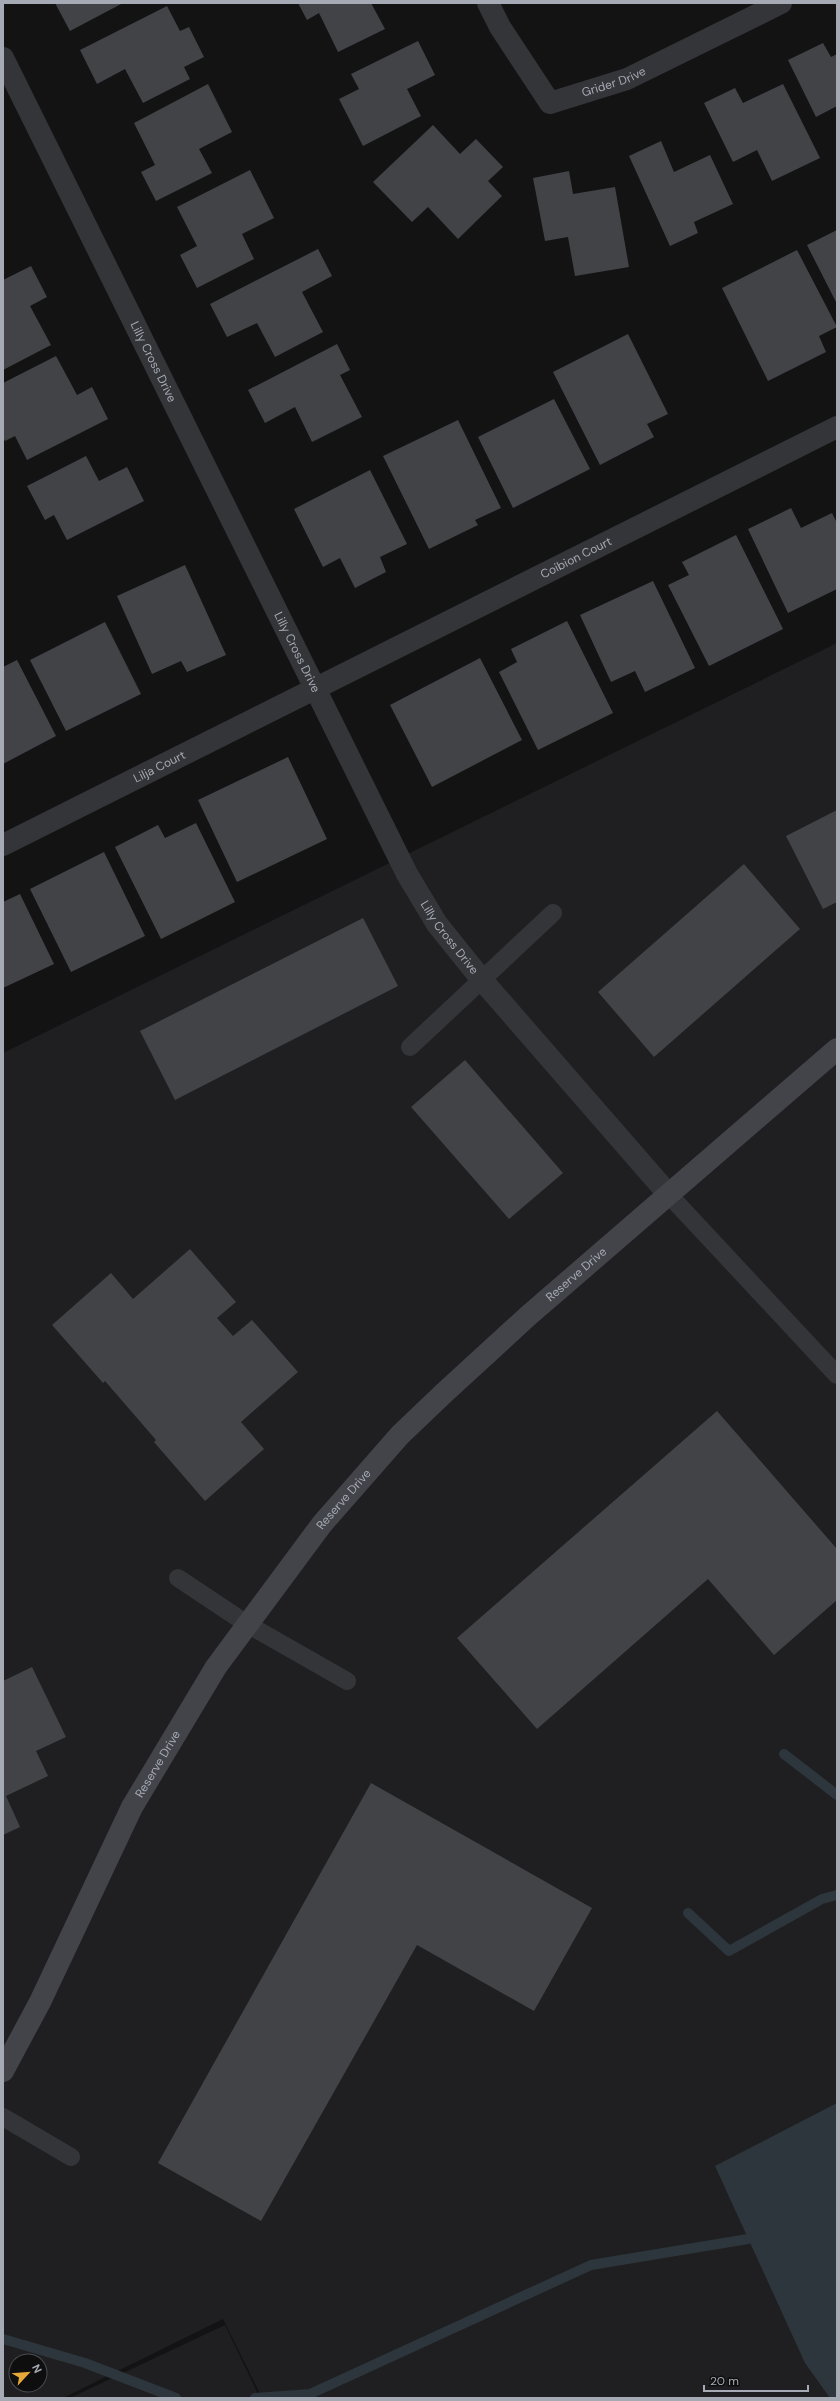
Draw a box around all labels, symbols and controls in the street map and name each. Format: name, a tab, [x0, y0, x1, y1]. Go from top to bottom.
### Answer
street label: Grider Drive	[580, 63, 649, 101]
street label: Lilly Cross Drive	[127, 319, 180, 405]
street label: Coibion Court	[538, 533, 615, 582]
street label: Lilly Cross Drive	[270, 609, 324, 695]
street label: Lilja Court	[131, 747, 188, 786]
street label: Lilly Cross Drive	[417, 898, 482, 978]
street label: Reserve Drive	[542, 1244, 610, 1305]
street label: Reserve Drive	[313, 1466, 375, 1533]
street label: Reserve Drive	[132, 1727, 184, 1801]
north arrow	[8, 2353, 48, 2393]
text: N	[29, 2362, 45, 2375]
scale bar	[704, 2367, 808, 2393]
text: 20 m	[710, 2373, 739, 2389]

